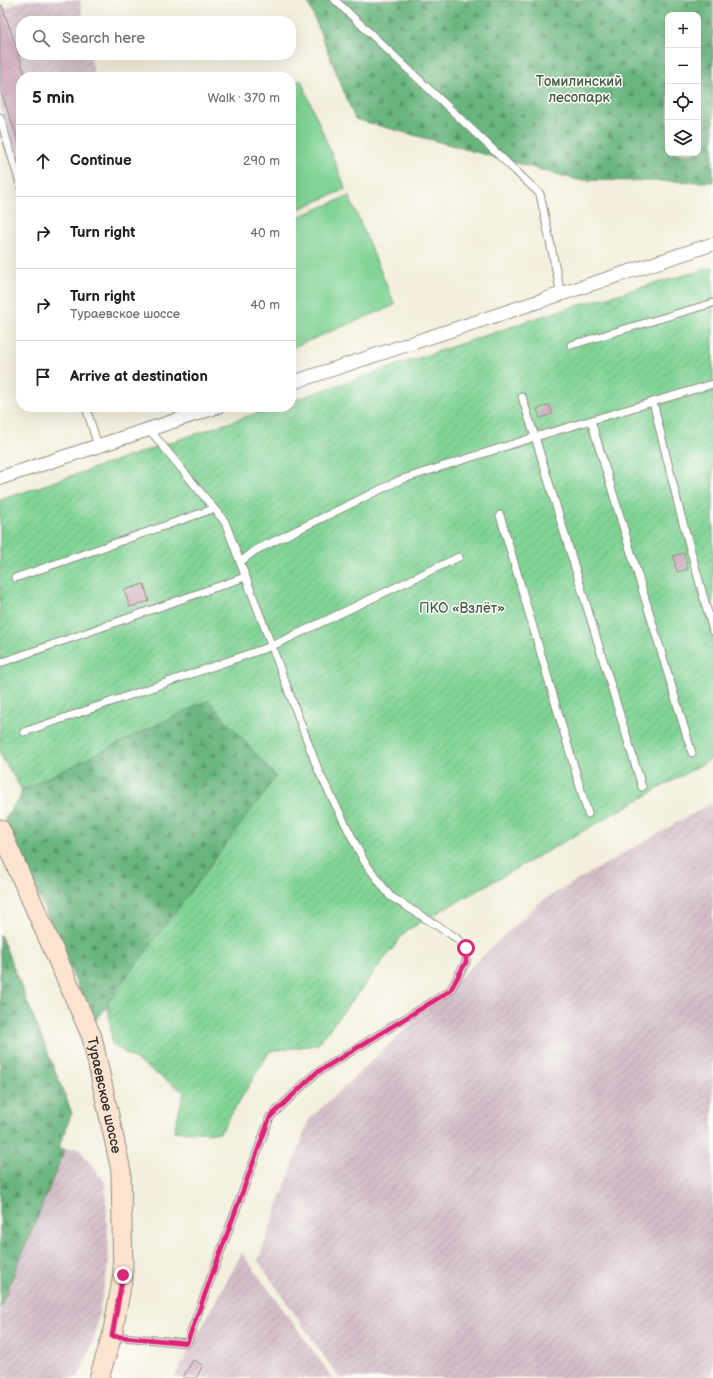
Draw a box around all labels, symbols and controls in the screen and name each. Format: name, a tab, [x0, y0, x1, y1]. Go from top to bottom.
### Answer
map controls	[665, 12, 701, 156]
button: +	[665, 12, 701, 48]
search box	[16, 16, 296, 60]
icon: search	[30, 27, 52, 49]
text: Search here	[62, 29, 145, 48]
button: −	[665, 48, 701, 84]
park label: Томилинский лесопарк	[536, 73, 622, 106]
button: locate	[665, 84, 701, 120]
text: 5 min	[32, 88, 75, 108]
text: Walk · 370 m	[207, 90, 280, 106]
button: layers	[665, 120, 701, 156]
icon: ahead	[32, 150, 54, 172]
text: Continue	[70, 151, 132, 170]
text: 290 m	[243, 153, 280, 169]
icon: right	[32, 222, 54, 244]
text: Turn right	[70, 223, 135, 242]
text: 40 m	[250, 225, 280, 241]
text: Turn right	[70, 287, 135, 306]
icon: right	[32, 294, 54, 316]
text: 40 m	[250, 297, 280, 313]
text: Тураевское шоссе	[70, 306, 180, 322]
icon: arrive	[32, 366, 54, 388]
text: Arrive at destination	[70, 367, 208, 386]
park label: ПКО «Взлёт»	[419, 600, 505, 617]
route start	[457, 939, 475, 957]
street label: Тураевское шоссе	[84, 1035, 125, 1155]
route end	[114, 1266, 132, 1284]

